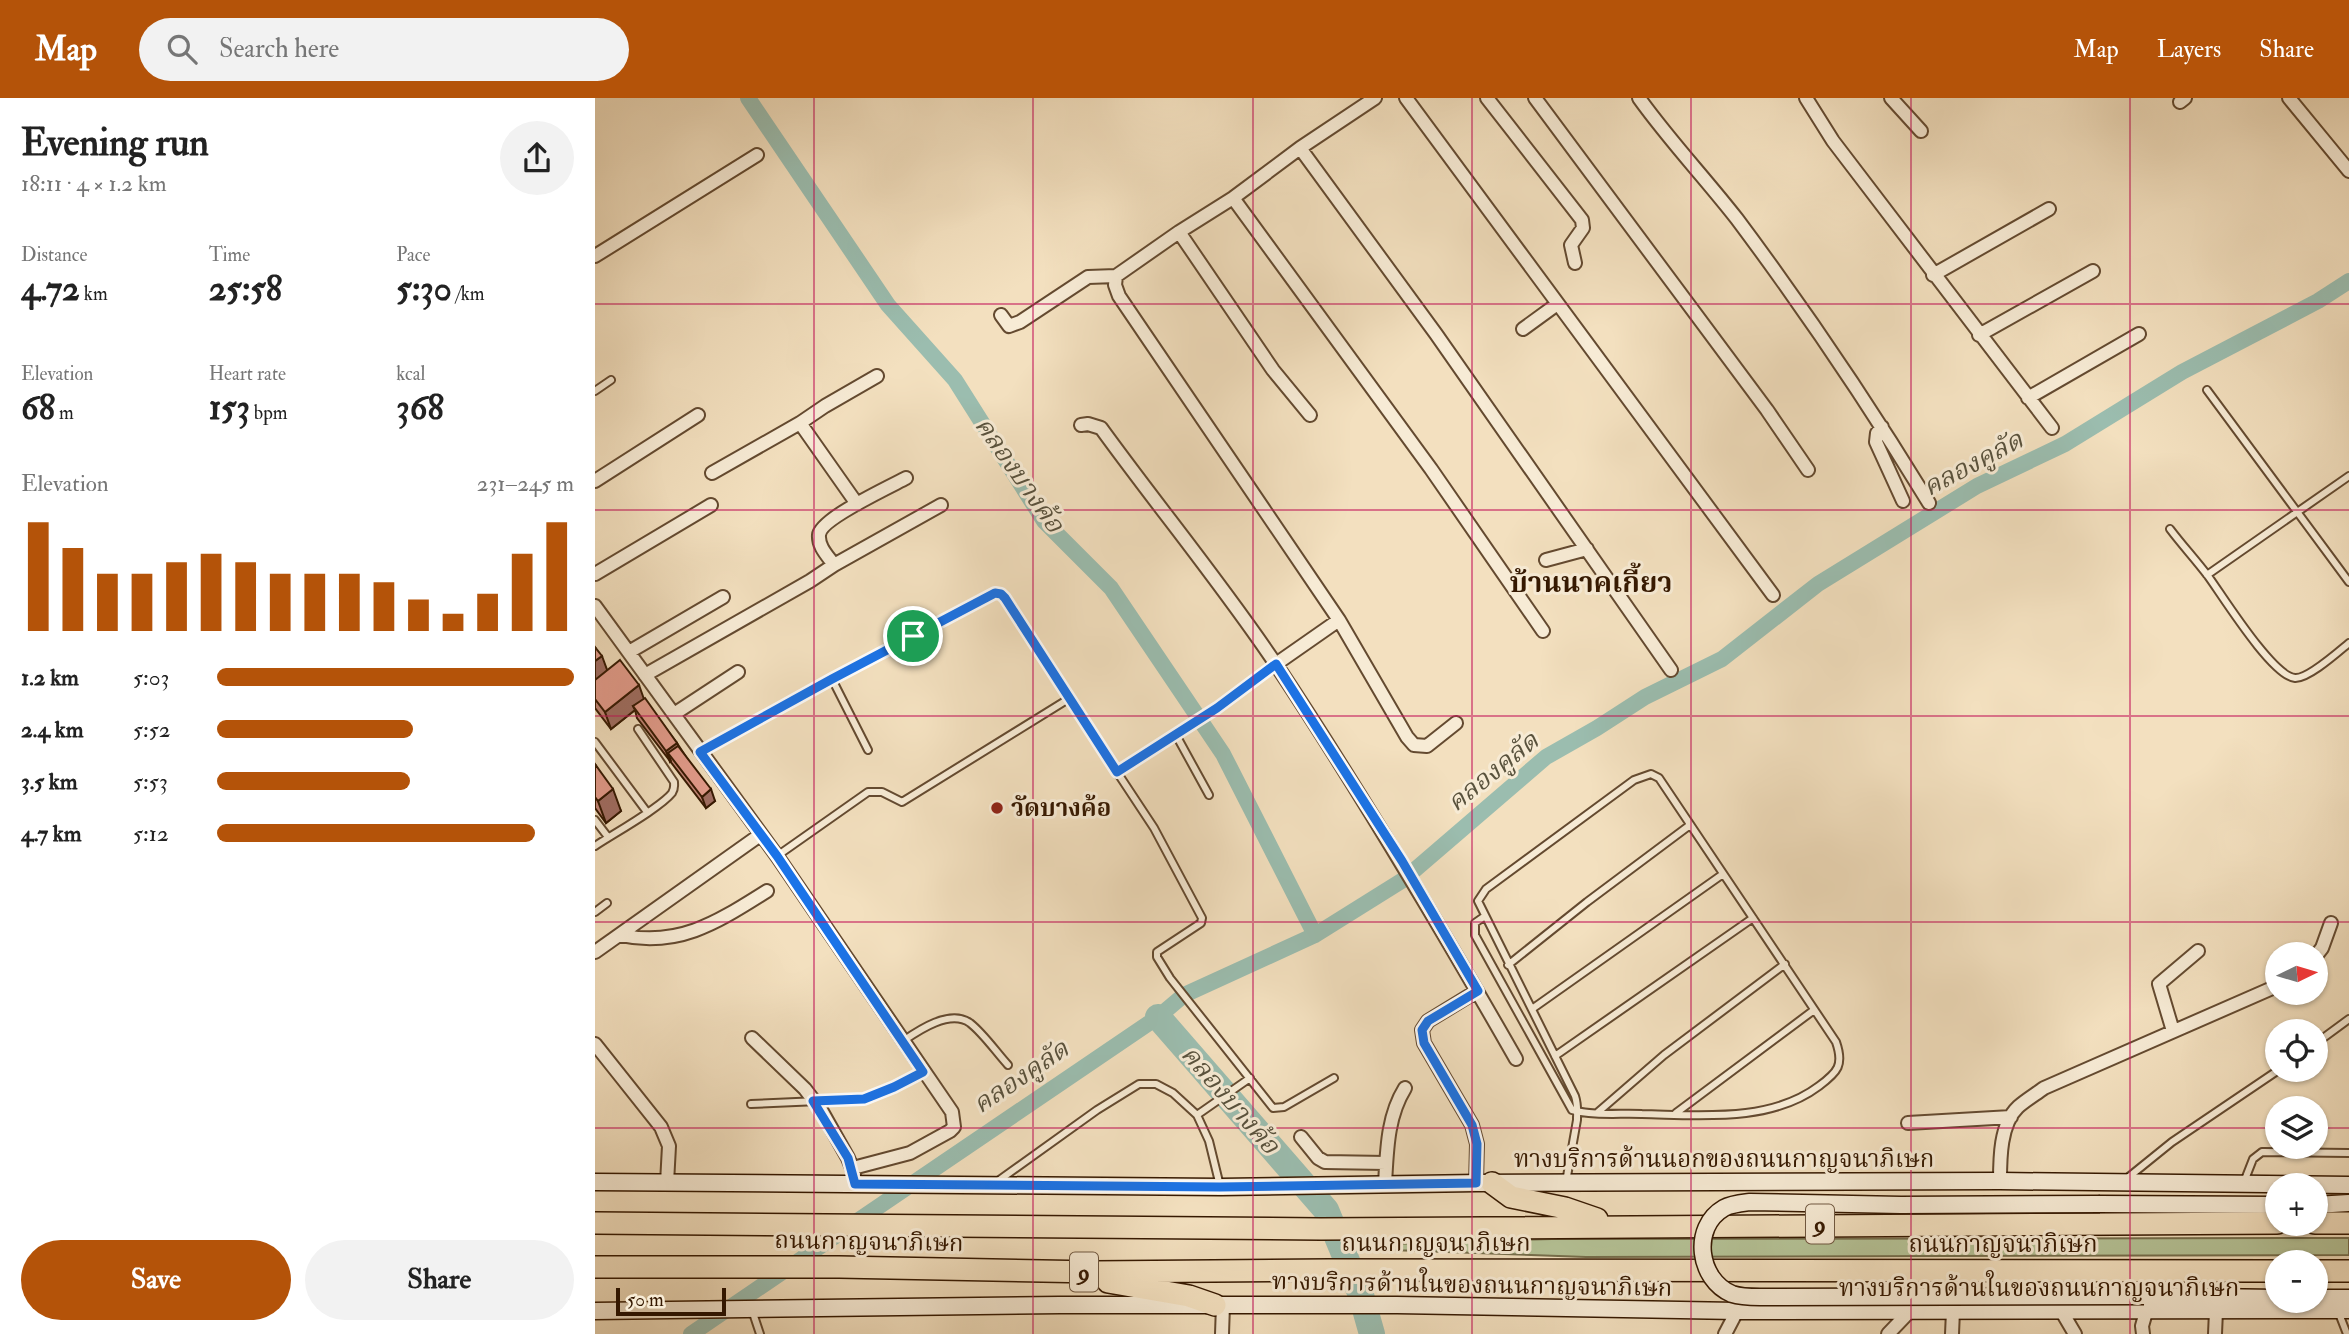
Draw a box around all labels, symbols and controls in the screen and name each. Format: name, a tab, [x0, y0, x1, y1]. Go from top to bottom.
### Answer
search box	[139, 18, 629, 81]
text: Map	[35, 29, 97, 70]
icon: search	[163, 30, 201, 68]
text: Search here	[219, 33, 339, 65]
text: Map	[2074, 34, 2119, 65]
text: Layers	[2157, 34, 2221, 65]
text: Share	[2259, 34, 2314, 65]
text: Evening run	[21, 119, 209, 167]
button: share	[500, 121, 574, 195]
text: 18:11 · 4 × 1.2 km	[21, 169, 166, 198]
text: Distance	[21, 243, 87, 267]
text: Time	[209, 243, 250, 267]
text: Pace	[396, 243, 430, 267]
text: 4.72	[21, 267, 80, 311]
text: 25:58	[209, 267, 282, 311]
text: 5:30	[396, 267, 452, 311]
text: km	[80, 282, 108, 306]
text: /km	[452, 282, 484, 306]
text: Elevation	[21, 362, 93, 386]
text: Heart rate	[209, 362, 286, 386]
text: kcal	[396, 362, 425, 386]
text: 68	[21, 386, 55, 430]
text: 153	[209, 386, 250, 430]
text: 368	[396, 386, 444, 430]
text: m	[55, 401, 74, 425]
text: bpm	[250, 401, 288, 425]
water label: คลองบางค้อ	[968, 411, 1071, 540]
water label: คลองคูลัด	[1917, 424, 2030, 504]
text: Elevation	[21, 469, 109, 498]
text: 231–245 m	[477, 469, 574, 498]
district label: บ้านนาคเกี้ยว	[1510, 562, 1672, 601]
pin	[883, 606, 943, 666]
icon: arrive	[894, 617, 932, 655]
text: 1.2 km	[21, 663, 79, 692]
text: 5:03	[133, 663, 169, 692]
text: 2.4 km	[21, 715, 84, 744]
text: 5:52	[133, 715, 170, 744]
water label: คลองคูลัด	[1441, 724, 1546, 819]
text: 3.5 km	[21, 767, 78, 796]
text: 5:53	[133, 767, 168, 796]
place label: วัดบางค้อ	[1011, 793, 1111, 824]
marker: วัดบางค้อ	[989, 800, 1005, 816]
text: 4.7 km	[21, 819, 82, 848]
text: 5:12	[133, 819, 169, 848]
north arrow	[2265, 942, 2327, 1004]
map controls	[2265, 942, 2328, 1313]
button: locate	[2265, 1019, 2328, 1082]
water label: คลองคูลัด	[967, 1033, 1076, 1121]
water label: คลองบางค้อ	[1174, 1039, 1287, 1162]
button: layers	[2265, 1096, 2328, 1159]
street label: ทางบริการด้านนอกของถนนกาญจนาภิเษก	[1514, 1144, 1934, 1175]
button: +	[2265, 1173, 2328, 1236]
road number: 9	[1806, 1204, 1834, 1244]
street label: ถนนกาญจนาภิเษก	[774, 1225, 964, 1259]
street label: ถนนกาญจนาภิเษก	[1341, 1228, 1531, 1259]
street label: ถนนกาญจนาภิเษก	[1908, 1229, 2098, 1260]
button: Save	[21, 1240, 291, 1320]
button: Share	[305, 1240, 574, 1320]
button: −	[2265, 1250, 2328, 1313]
road number: 9	[1070, 1252, 1098, 1292]
street label: ทางบริการด้านในของถนนกาญจนาภิเษก	[1271, 1263, 1673, 1304]
street label: ทางบริการด้านในของถนนกาญจนาภิเษก	[1839, 1270, 2239, 1304]
scale bar	[616, 1285, 726, 1317]
text: 50 m	[627, 1288, 664, 1312]

